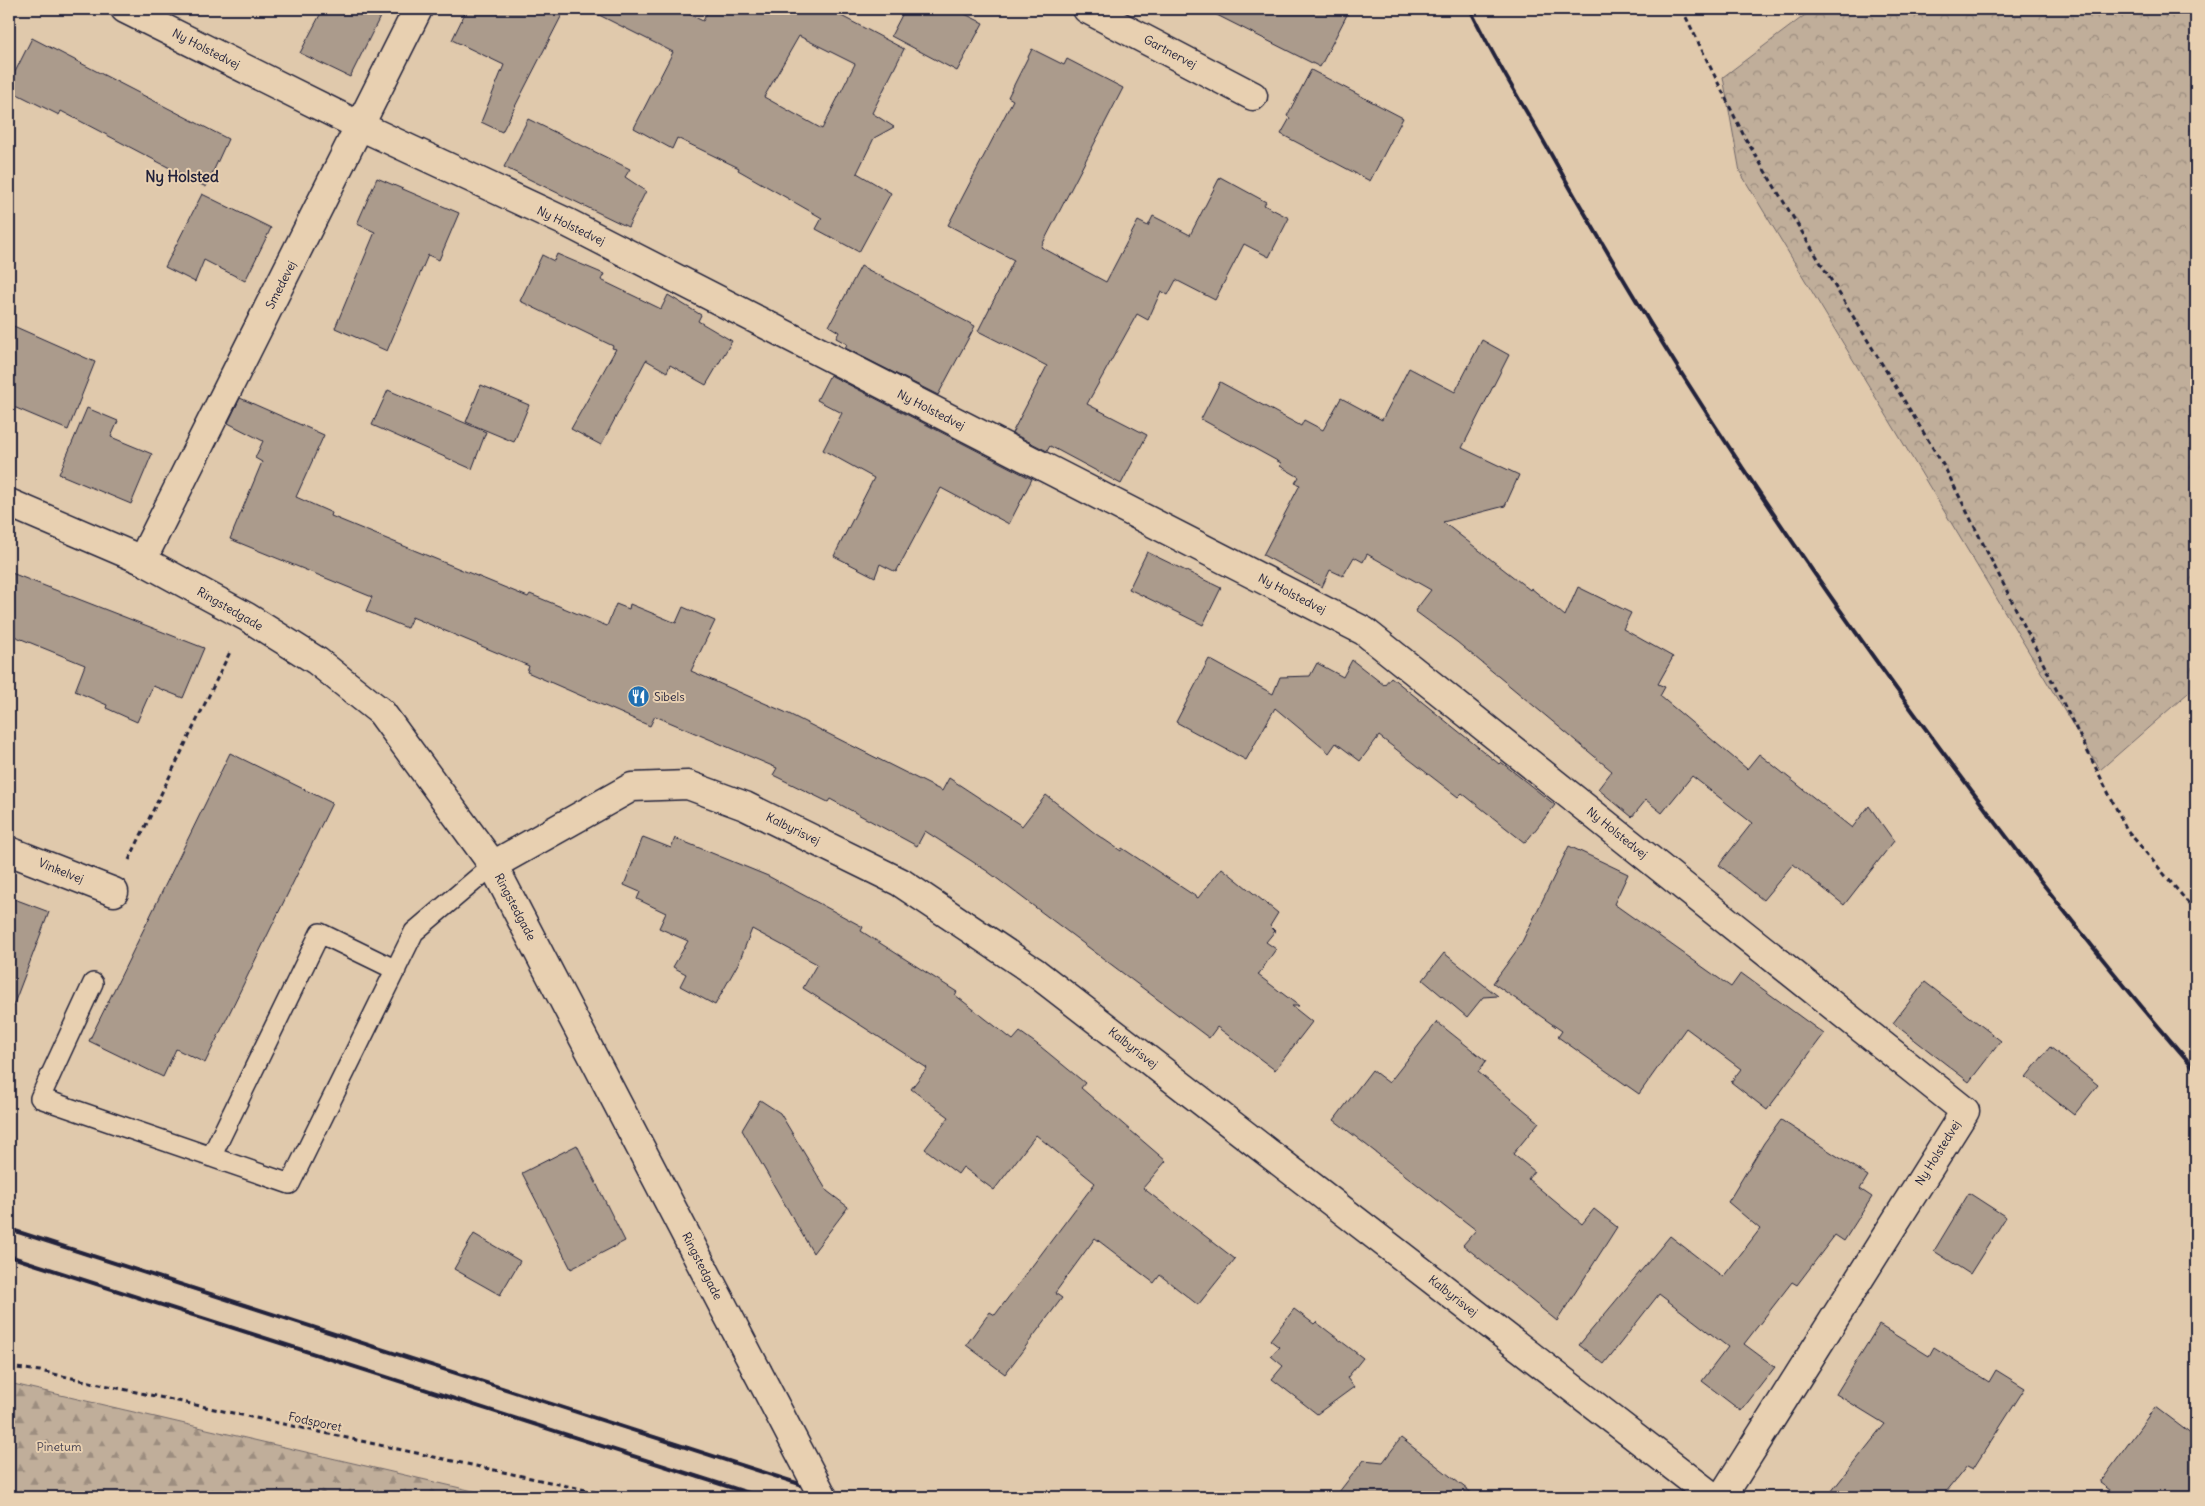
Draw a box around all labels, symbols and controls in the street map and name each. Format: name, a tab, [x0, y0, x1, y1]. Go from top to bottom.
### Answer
street label: Ny Holstedvej	[170, 25, 243, 72]
street label: Gartnervej	[1141, 31, 1199, 72]
district label: Ny Holsted	[145, 167, 219, 187]
street label: Ny Holstedvej	[535, 203, 608, 248]
street label: Smedevej	[262, 258, 299, 311]
street label: Ny Holstedvej	[895, 386, 968, 433]
street label: Ny Holstedvej	[1256, 570, 1329, 617]
street label: Ringstedgade	[195, 584, 266, 634]
restaurant icon: Sibels	[626, 685, 650, 709]
place label: Sibels	[654, 689, 685, 704]
street label: Ny Holstedvej	[1584, 804, 1651, 862]
street label: Kalbyrisvej	[764, 809, 823, 848]
street label: Vinkelvej	[36, 855, 86, 886]
street label: Ringstedgade	[491, 871, 539, 943]
street label: Kalbyrisvej	[1106, 1024, 1161, 1071]
street label: Ny Holstedvej	[1912, 1117, 1963, 1188]
street label: Ringstedgade	[679, 1229, 726, 1302]
street label: Kalbyrisvej	[1426, 1272, 1481, 1319]
street label: Fodsporet	[287, 1409, 343, 1434]
park label: Pinetum	[37, 1439, 82, 1454]

